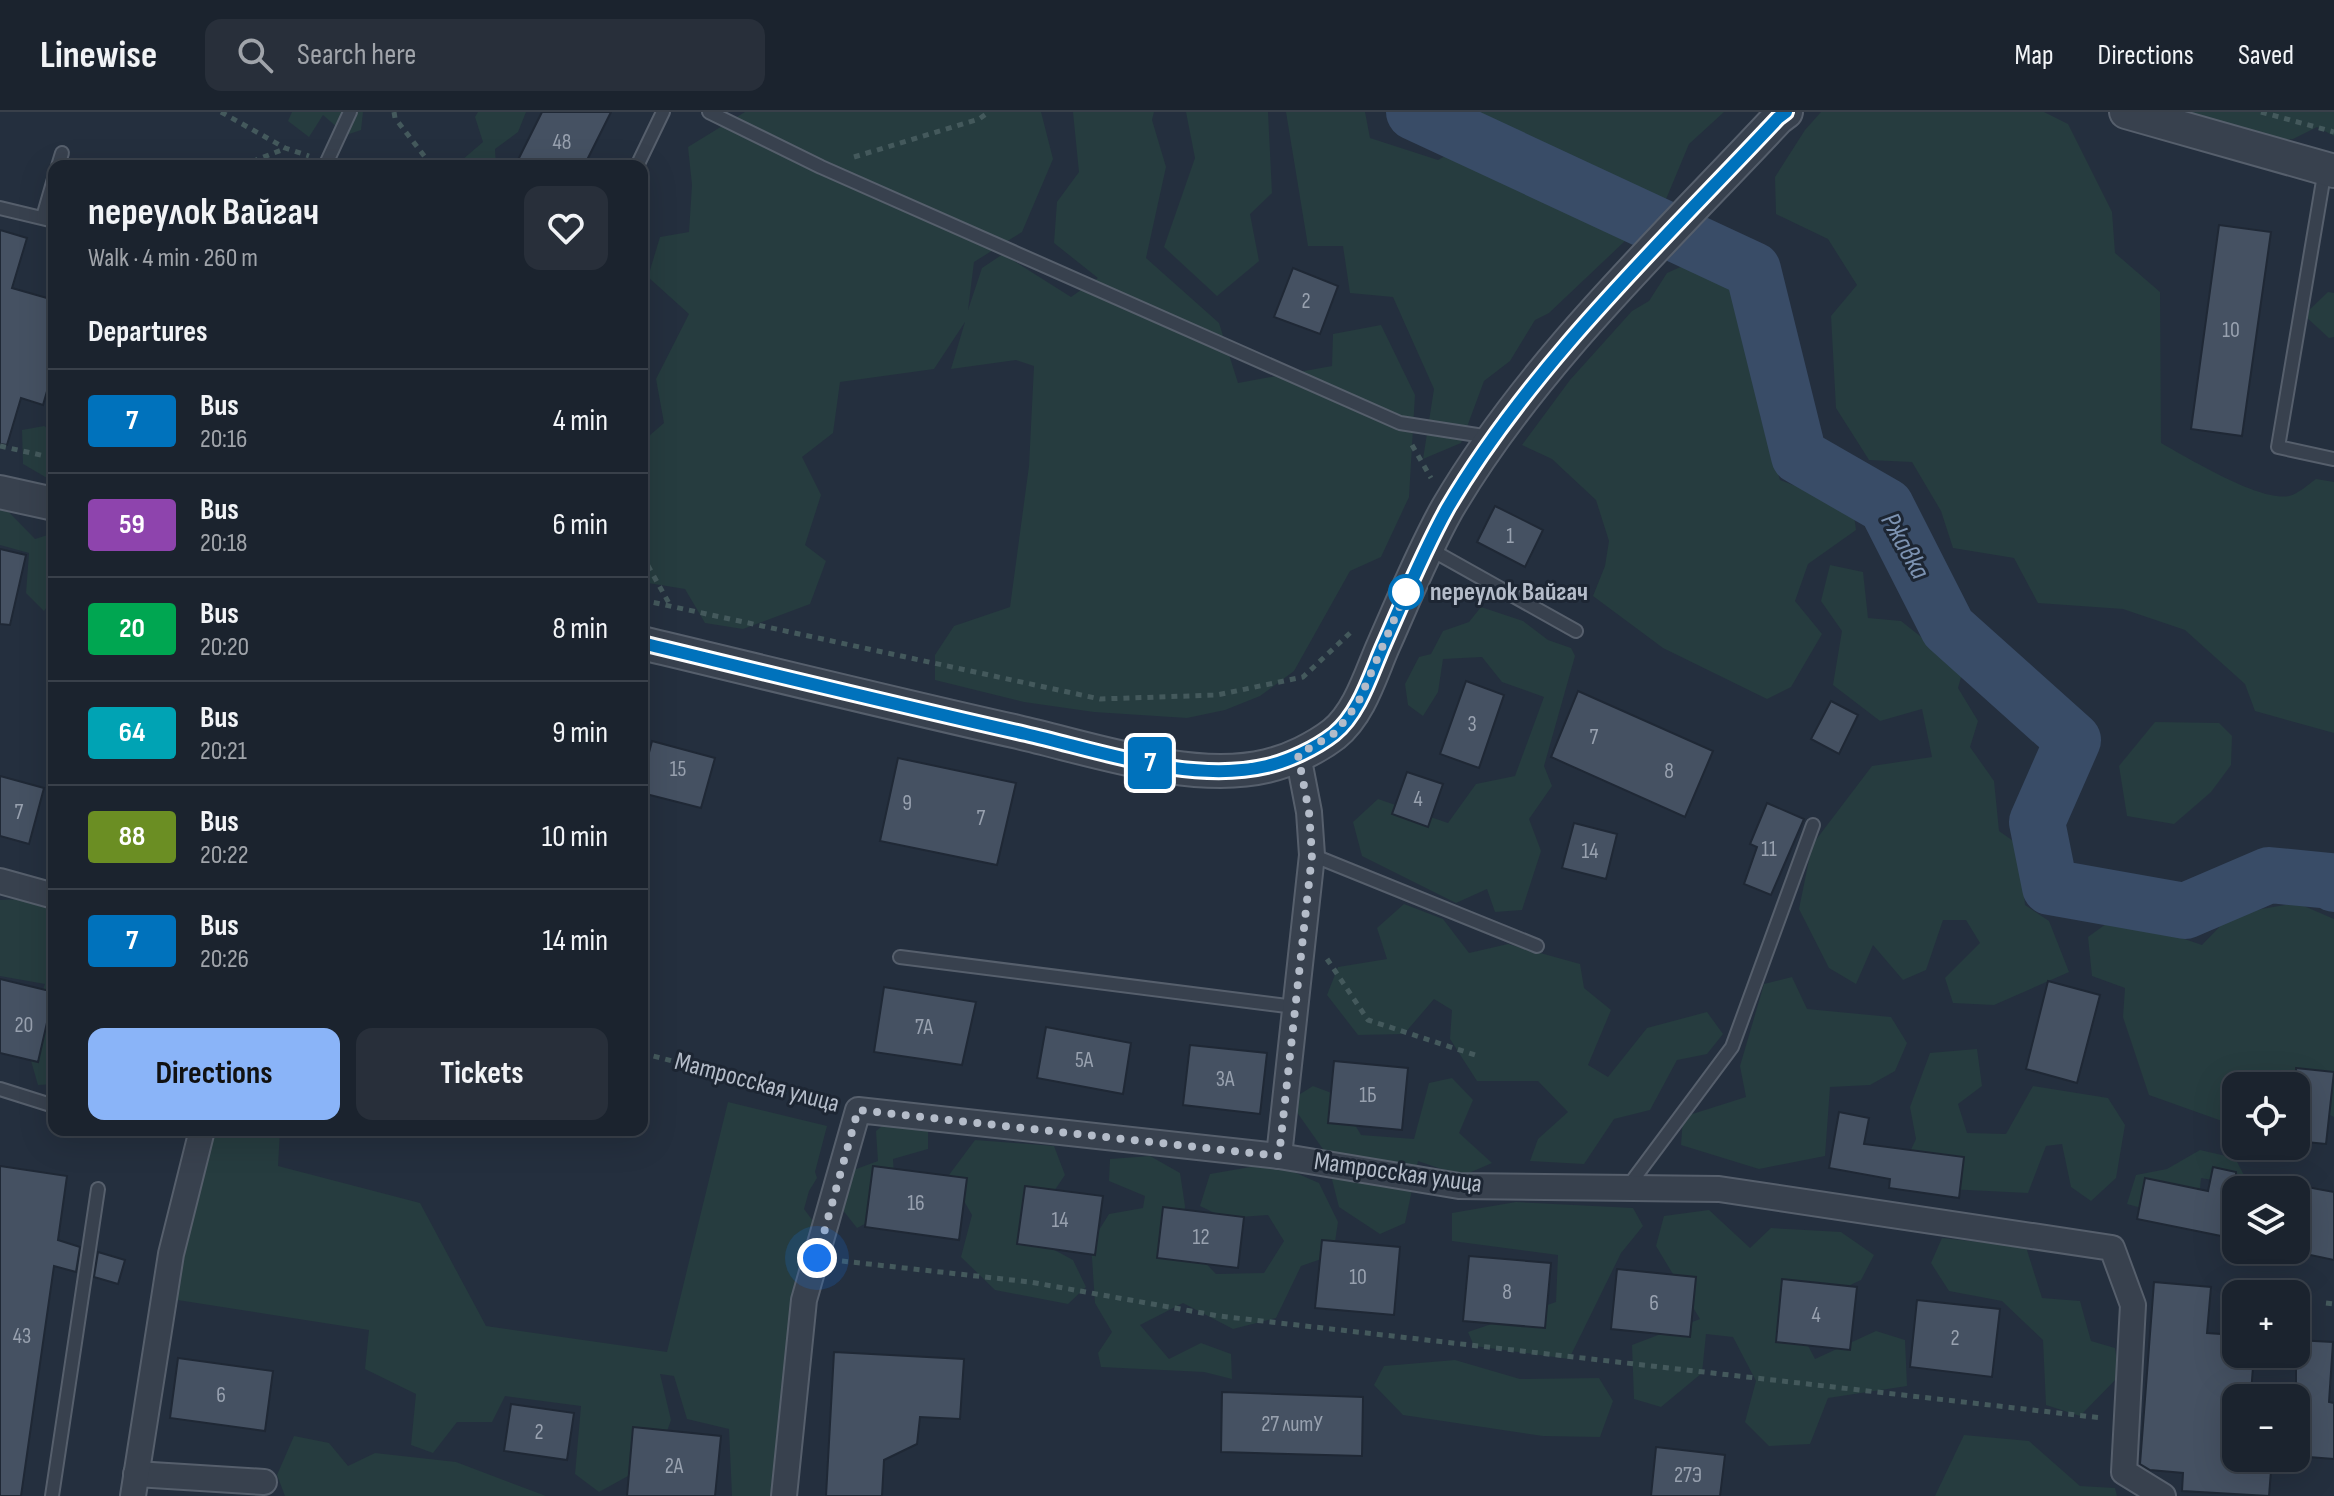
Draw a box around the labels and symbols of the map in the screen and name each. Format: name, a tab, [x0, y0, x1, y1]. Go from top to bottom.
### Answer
house number: 48	[553, 129, 571, 156]
house number: 2	[1301, 288, 1311, 315]
house number: 10	[2222, 317, 2240, 344]
water label: Ржавка	[1873, 507, 1937, 585]
house number: 1	[1506, 523, 1514, 550]
marker: переулок Вайгач	[1389, 575, 1423, 609]
place label: переулок Вайгач	[1430, 577, 1588, 608]
house number: 3	[1467, 711, 1477, 738]
house number: 7	[1590, 724, 1599, 751]
line badge: 7	[1124, 737, 1176, 789]
house number: 15	[670, 756, 686, 783]
house number: 8	[1664, 758, 1674, 785]
house number: 4	[1413, 786, 1423, 813]
house number: 9	[902, 790, 912, 817]
house number: 7	[15, 799, 24, 826]
house number: 7	[977, 805, 986, 832]
house number: 11	[1761, 836, 1777, 863]
house number: 14	[1582, 838, 1598, 865]
house number: 20	[15, 1012, 33, 1039]
house number: 7А	[915, 1014, 934, 1041]
street label: Матросская улица	[671, 1046, 843, 1120]
house number: 5А	[1075, 1047, 1094, 1074]
house number: 3А	[1216, 1066, 1235, 1093]
house number: 1Б	[1359, 1082, 1377, 1109]
street label: Матросская улица	[1312, 1146, 1484, 1200]
house number: 16	[907, 1190, 925, 1217]
house number: 14	[1052, 1207, 1068, 1234]
house number: 12	[1192, 1224, 1210, 1251]
your location	[797, 1238, 837, 1278]
house number: 10	[1349, 1264, 1367, 1291]
house number: 8	[1502, 1279, 1512, 1306]
house number: 6	[1649, 1290, 1659, 1317]
house number: 4	[1811, 1302, 1821, 1329]
house number: 43	[13, 1323, 31, 1350]
house number: 2	[1950, 1325, 1960, 1352]
house number: 6	[216, 1382, 226, 1409]
house number: 27 литУ	[1261, 1411, 1323, 1438]
house number: 2	[534, 1419, 544, 1446]
house number: 2А	[665, 1453, 684, 1480]
house number: 27Э	[1674, 1462, 1702, 1489]

